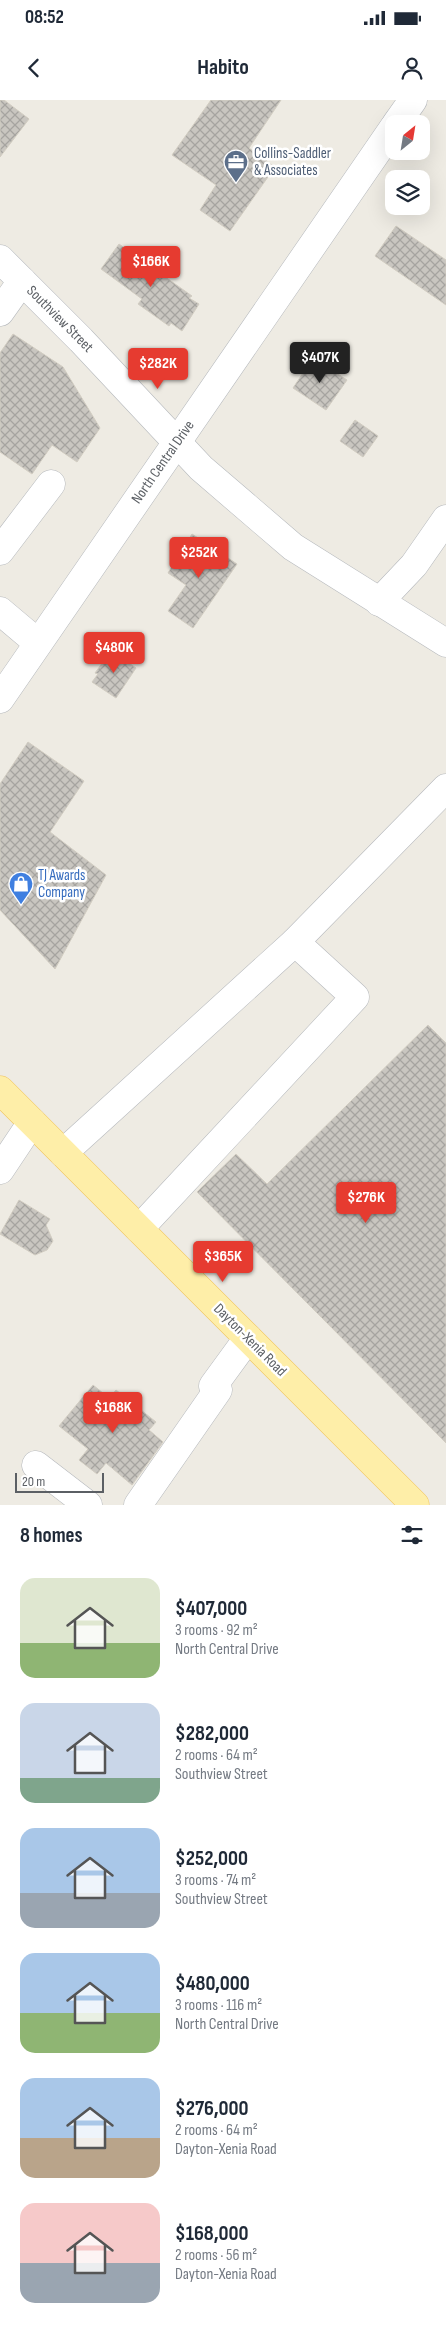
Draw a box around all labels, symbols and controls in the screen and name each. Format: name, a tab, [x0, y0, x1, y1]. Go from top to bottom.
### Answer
text: 08:52	[25, 6, 64, 29]
icon: back	[20, 54, 48, 82]
text: Habito	[197, 54, 249, 81]
icon: person	[398, 54, 426, 82]
north arrow	[385, 115, 430, 160]
map controls	[385, 115, 430, 215]
place label: Collins-Saddler & Associates	[254, 144, 332, 180]
office icon: Collins-Saddler & Associates	[223, 149, 249, 183]
button: layers	[385, 170, 430, 215]
pin: $166K	[116, 246, 186, 288]
text: $166K	[132, 252, 170, 271]
street label: Southview Street	[23, 282, 98, 357]
pin: $407K	[285, 342, 355, 384]
pin: $282K	[123, 348, 193, 390]
text: $407K	[301, 348, 339, 367]
text: $282K	[139, 354, 177, 373]
street label: North Central Drive	[127, 417, 199, 507]
pin: $252K	[164, 536, 234, 579]
text: $252K	[180, 543, 218, 562]
pin: $480K	[79, 632, 149, 674]
text: $480K	[95, 638, 133, 657]
place label: TJ Awards Company	[38, 866, 85, 902]
shop icon: TJ Awards Company	[8, 871, 34, 905]
pin: $276K	[331, 1182, 401, 1224]
text: $276K	[347, 1188, 385, 1207]
pin: $365K	[188, 1240, 258, 1283]
text: $365K	[204, 1247, 242, 1266]
street label: Dayton-Xenia Road	[210, 1300, 290, 1380]
pin: $168K	[78, 1392, 148, 1434]
text: $168K	[94, 1398, 132, 1417]
scale bar	[15, 1470, 104, 1493]
text: 20 m	[22, 1473, 45, 1490]
icon: filters	[398, 1521, 426, 1549]
text: 8 homes	[20, 1523, 83, 1548]
text: $407,000	[175, 1596, 247, 1621]
icon: home	[60, 1598, 120, 1658]
text: 3 rooms · 92 m²	[175, 1621, 258, 1640]
text: North Central Drive	[175, 1640, 279, 1659]
text: $282,000	[175, 1721, 249, 1746]
icon: home	[60, 1723, 120, 1783]
text: 2 rooms · 64 m²	[175, 1746, 258, 1765]
text: Southview Street	[175, 1765, 268, 1784]
text: $252,000	[175, 1846, 248, 1871]
icon: home	[60, 1848, 120, 1908]
text: 3 rooms · 74 m²	[175, 1871, 256, 1890]
text: Southview Street	[175, 1890, 268, 1909]
text: $480,000	[175, 1971, 250, 1996]
icon: home	[60, 1973, 120, 2033]
text: 3 rooms · 116 m²	[175, 1996, 262, 2015]
text: North Central Drive	[175, 2015, 279, 2034]
text: $276,000	[175, 2096, 248, 2121]
icon: home	[60, 2098, 120, 2158]
text: 2 rooms · 64 m²	[175, 2121, 258, 2140]
text: Dayton-Xenia Road	[175, 2140, 277, 2159]
text: $168,000	[175, 2221, 248, 2246]
icon: home	[60, 2223, 120, 2283]
text: 2 rooms · 56 m²	[175, 2246, 257, 2265]
text: Dayton-Xenia Road	[175, 2265, 277, 2284]

